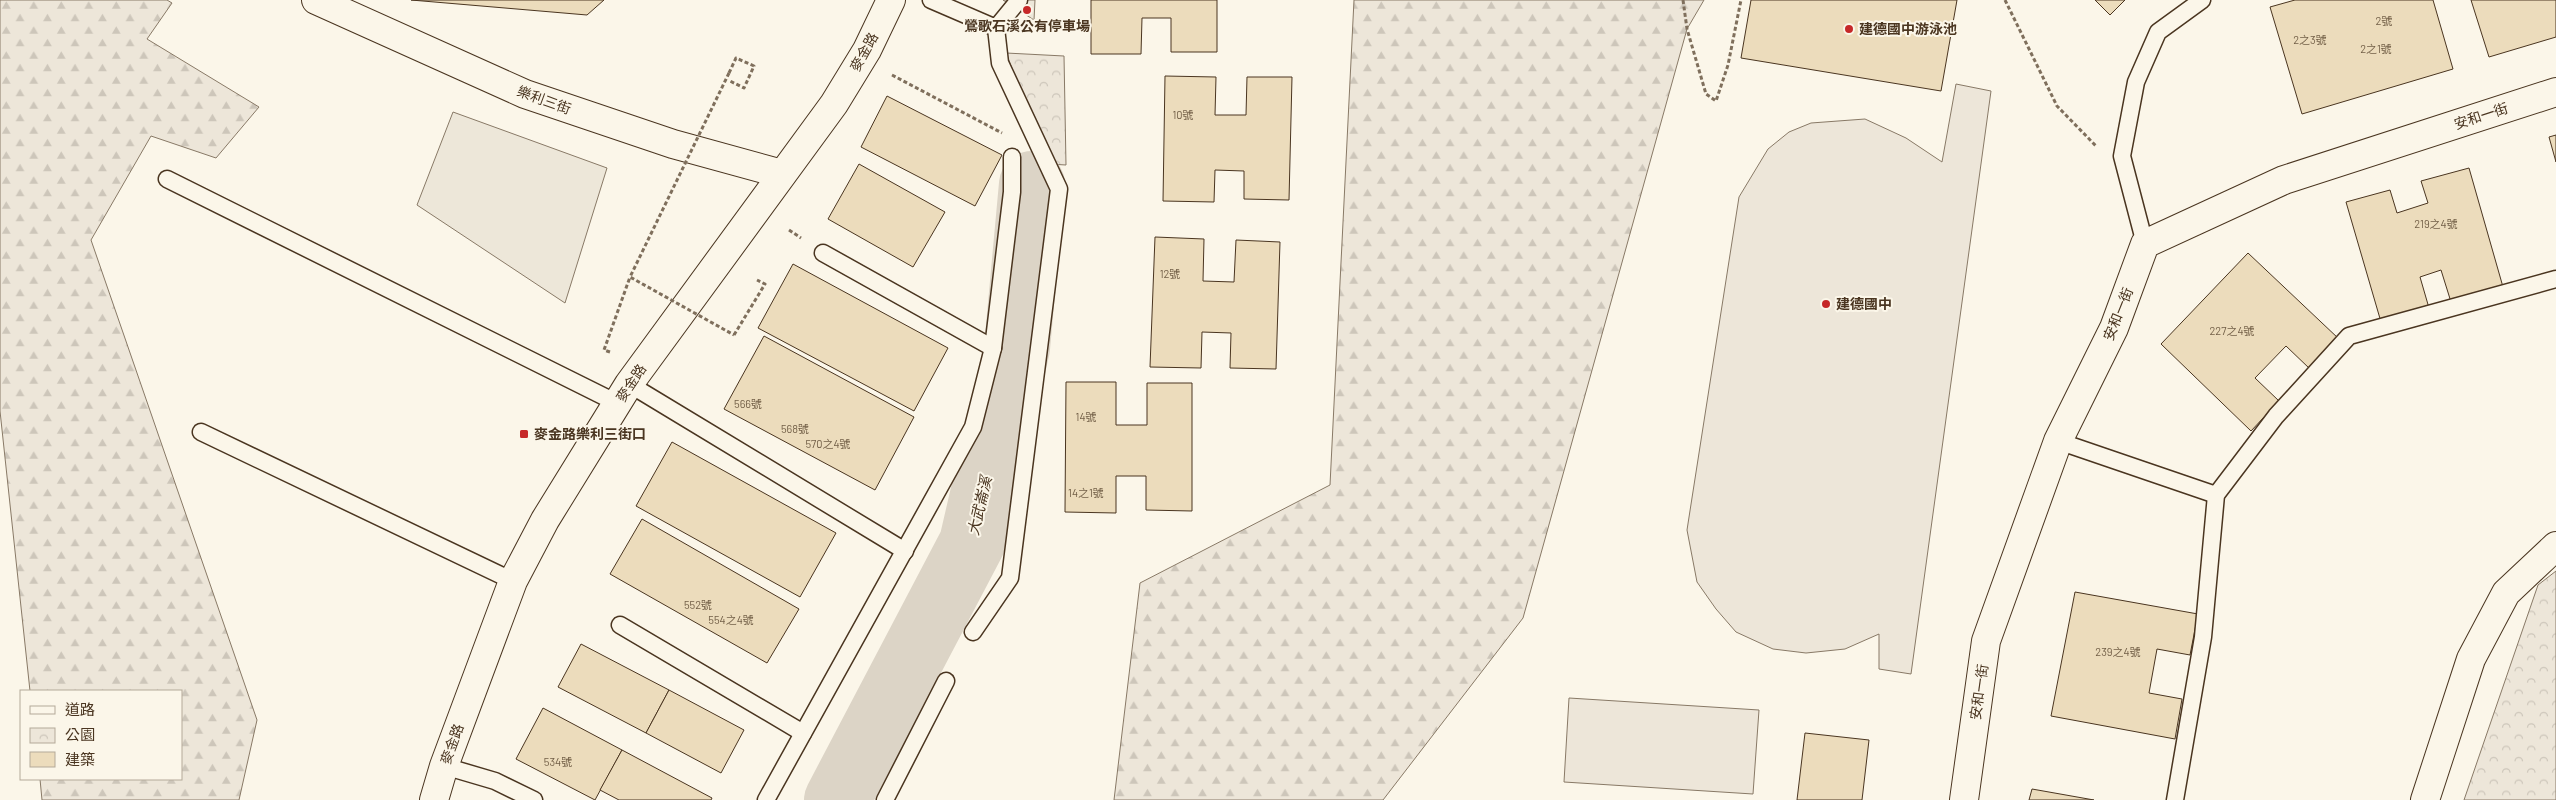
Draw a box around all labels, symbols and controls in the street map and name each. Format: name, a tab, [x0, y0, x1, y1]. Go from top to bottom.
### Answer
marker: 鶯歌石溪公有停車場	[1021, 4, 1033, 16]
house number: 2號	[2376, 14, 2392, 27]
place label: 鶯歌石溪公有停車場	[964, 17, 1090, 34]
place label: 建德國中游泳池	[1859, 20, 1957, 37]
marker: 建德國中游泳池	[1843, 23, 1855, 35]
street label: 麥金路	[846, 29, 881, 74]
house number: 2之3號	[2293, 33, 2327, 46]
house number: 2之1號	[2360, 42, 2392, 55]
street label: 樂利三街	[515, 82, 573, 117]
street label: 安和一街	[2452, 99, 2510, 132]
house number: 10號	[1172, 108, 1194, 121]
house number: 219之4號	[2414, 217, 2458, 230]
house number: 12號	[1160, 267, 1180, 280]
street label: 安和一街	[2099, 285, 2136, 343]
place label: 建德國中	[1836, 295, 1892, 312]
marker: 建德國中	[1820, 298, 1832, 310]
house number: 227之4號	[2209, 324, 2255, 337]
street label: 麥金路	[612, 361, 649, 405]
house number: 566號	[734, 397, 762, 410]
house number: 14號	[1076, 410, 1096, 423]
house number: 568號	[781, 422, 809, 435]
place label: 麥金路樂利三街口	[534, 425, 646, 442]
marker: 麥金路樂利三街口	[518, 428, 530, 440]
house number: 570之4號	[805, 437, 851, 450]
water label: 大武崙溪	[964, 473, 995, 537]
house number: 14之1號	[1068, 486, 1104, 499]
house number: 552號	[684, 598, 712, 611]
house number: 554之4號	[708, 613, 754, 626]
house number: 239之4號	[2095, 645, 2141, 658]
street label: 安和一街	[1966, 663, 1991, 721]
legend	[20, 690, 182, 780]
text: 道路	[65, 700, 95, 718]
street label: 麥金路	[436, 721, 467, 766]
text: 公園	[65, 725, 95, 743]
text: 建築	[65, 750, 95, 768]
house number: 534號	[544, 755, 572, 768]

